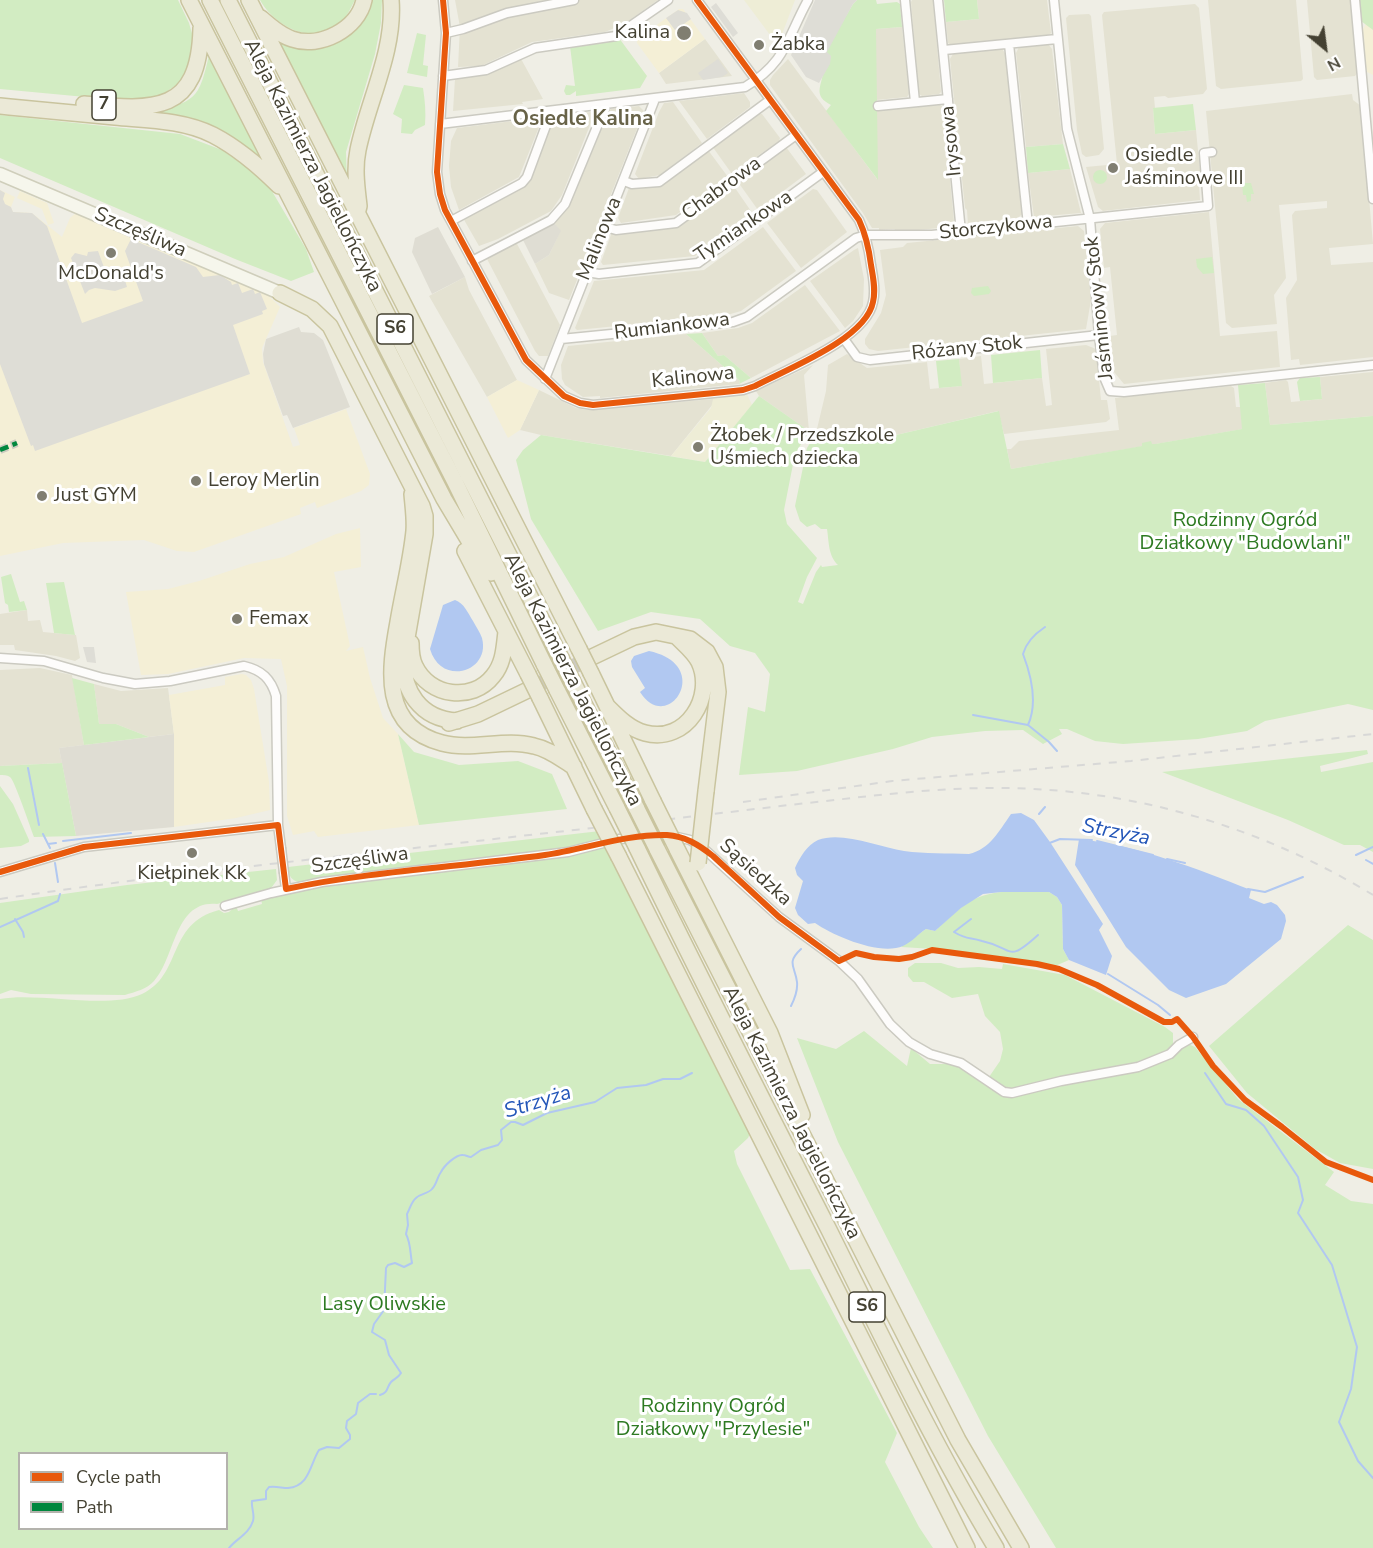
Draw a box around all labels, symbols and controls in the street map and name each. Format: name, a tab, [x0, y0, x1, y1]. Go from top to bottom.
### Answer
north arrow	[1295, 18, 1355, 78]
place label: Kalina	[614, 21, 670, 45]
marker: Kalina	[675, 24, 693, 42]
place label: Żabka	[771, 33, 825, 57]
street label: Aleja Kazimierza Jagiellończyka	[238, 36, 386, 296]
marker: Żabka	[752, 38, 766, 52]
text: N	[1323, 51, 1344, 76]
road number: 7	[92, 90, 116, 120]
street label: Irysowa	[936, 105, 968, 177]
district label: Osiedle Kalina	[513, 107, 653, 133]
place label: Osiedle Jaśminowe III	[1125, 144, 1244, 191]
street label: Chabrowa	[678, 152, 766, 226]
marker: Osiedle Jaśminowe III	[1106, 161, 1120, 175]
street label: Tymiankowa	[691, 186, 797, 268]
street label: Malinowa	[572, 194, 628, 284]
street label: Szczęśliwa	[90, 203, 190, 263]
street label: Storczykowa	[938, 210, 1054, 246]
street label: Jaśminowy Stok	[1081, 235, 1119, 381]
marker: McDonald's	[104, 246, 118, 260]
place label: McDonald's	[58, 262, 164, 286]
street label: Rumiankowa	[613, 308, 731, 346]
road number: S6	[377, 314, 413, 344]
street label: Różany Stok	[911, 331, 1023, 367]
street label: Kalinowa	[650, 362, 736, 394]
place label: Żłobek / Przedszkole Uśmiech dziecka	[710, 424, 894, 471]
marker: Żłobek / Przedszkole Uśmiech dziecka	[691, 440, 705, 454]
place label: Leroy Merlin	[208, 469, 320, 493]
marker: Leroy Merlin	[189, 474, 203, 488]
place label: Just GYM	[54, 484, 137, 508]
marker: Just GYM	[35, 489, 49, 503]
park label: Rodzinny Ogród Działkowy "Budowlani"	[1140, 509, 1350, 556]
street label: Aleja Kazimierza Jagiellończyka	[498, 550, 646, 810]
place label: Femax	[249, 607, 308, 631]
marker: Femax	[230, 612, 244, 626]
water label: Strzyża	[1080, 814, 1152, 852]
street label: Sąsiedzka	[714, 834, 796, 912]
street label: Szczęśliwa	[310, 842, 410, 880]
marker: Kiełpinek Kk	[185, 846, 199, 860]
place label: Kiełpinek Kk	[137, 862, 247, 886]
street label: Aleja Kazimierza Jagiellończyka	[717, 983, 865, 1243]
water label: Strzyża	[501, 1081, 575, 1125]
road number: S6	[849, 1292, 885, 1322]
park label: Lasy Oliwskie	[322, 1293, 446, 1317]
park label: Rodzinny Ogród Działkowy "Przylesie"	[616, 1395, 810, 1442]
legend	[18, 1452, 228, 1530]
text: Cycle path	[76, 1465, 161, 1489]
text: Path	[76, 1495, 113, 1519]

